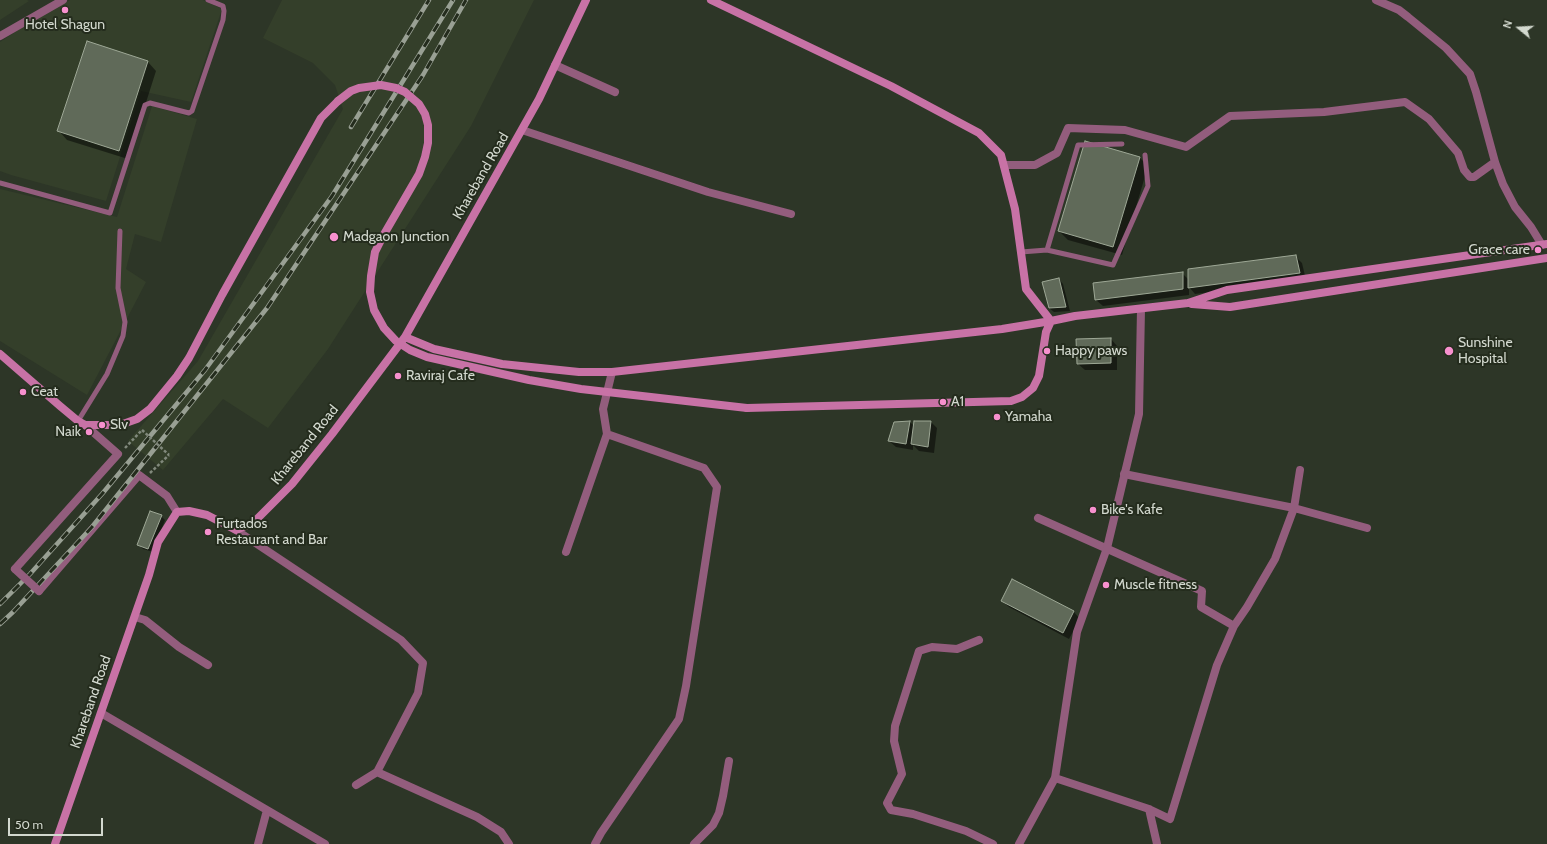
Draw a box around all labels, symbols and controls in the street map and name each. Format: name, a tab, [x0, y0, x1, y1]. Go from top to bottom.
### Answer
marker: Hotel Shagun	[60, 5, 70, 15]
north arrow	[1499, 8, 1539, 48]
place label: Hotel Shagun	[25, 17, 105, 33]
text: N	[1500, 18, 1515, 30]
street label: Khareband Road	[449, 130, 513, 222]
place label: Madgaon Junction	[343, 229, 449, 245]
marker: Madgaon Junction	[328, 231, 340, 243]
place label: Grace care	[1469, 242, 1530, 258]
marker: Grace care	[1533, 245, 1543, 255]
place label: Sunshine Hospital	[1458, 335, 1513, 368]
place label: Happy paws	[1055, 343, 1127, 359]
marker: Sunshine Hospital	[1443, 345, 1455, 357]
marker: Happy paws	[1042, 346, 1052, 356]
place label: Raviraj Cafe	[406, 368, 475, 384]
marker: Raviraj Cafe	[393, 371, 403, 381]
place label: Ceat	[31, 384, 58, 400]
marker: Ceat	[18, 387, 28, 397]
place label: A1	[951, 394, 964, 410]
marker: A1	[938, 397, 948, 407]
street label: Khareband Road	[268, 402, 342, 488]
place label: Yamaha	[1005, 409, 1052, 425]
marker: Yamaha	[992, 412, 1002, 422]
place label: Slv	[110, 417, 128, 433]
marker: Slv	[97, 420, 107, 430]
place label: Naik	[55, 424, 81, 440]
marker: Naik	[84, 427, 94, 437]
place label: Bike's Kafe	[1101, 502, 1163, 518]
marker: Bike's Kafe	[1088, 505, 1098, 515]
place label: Furtados Restaurant and Bar	[216, 516, 328, 548]
marker: Furtados Restaurant and Bar	[203, 527, 213, 537]
place label: Muscle fitness	[1114, 577, 1197, 593]
marker: Muscle fitness	[1101, 580, 1111, 590]
street label: Khareband Road	[67, 653, 115, 751]
scale bar	[10, 810, 105, 836]
text: 50 m	[15, 817, 43, 832]

